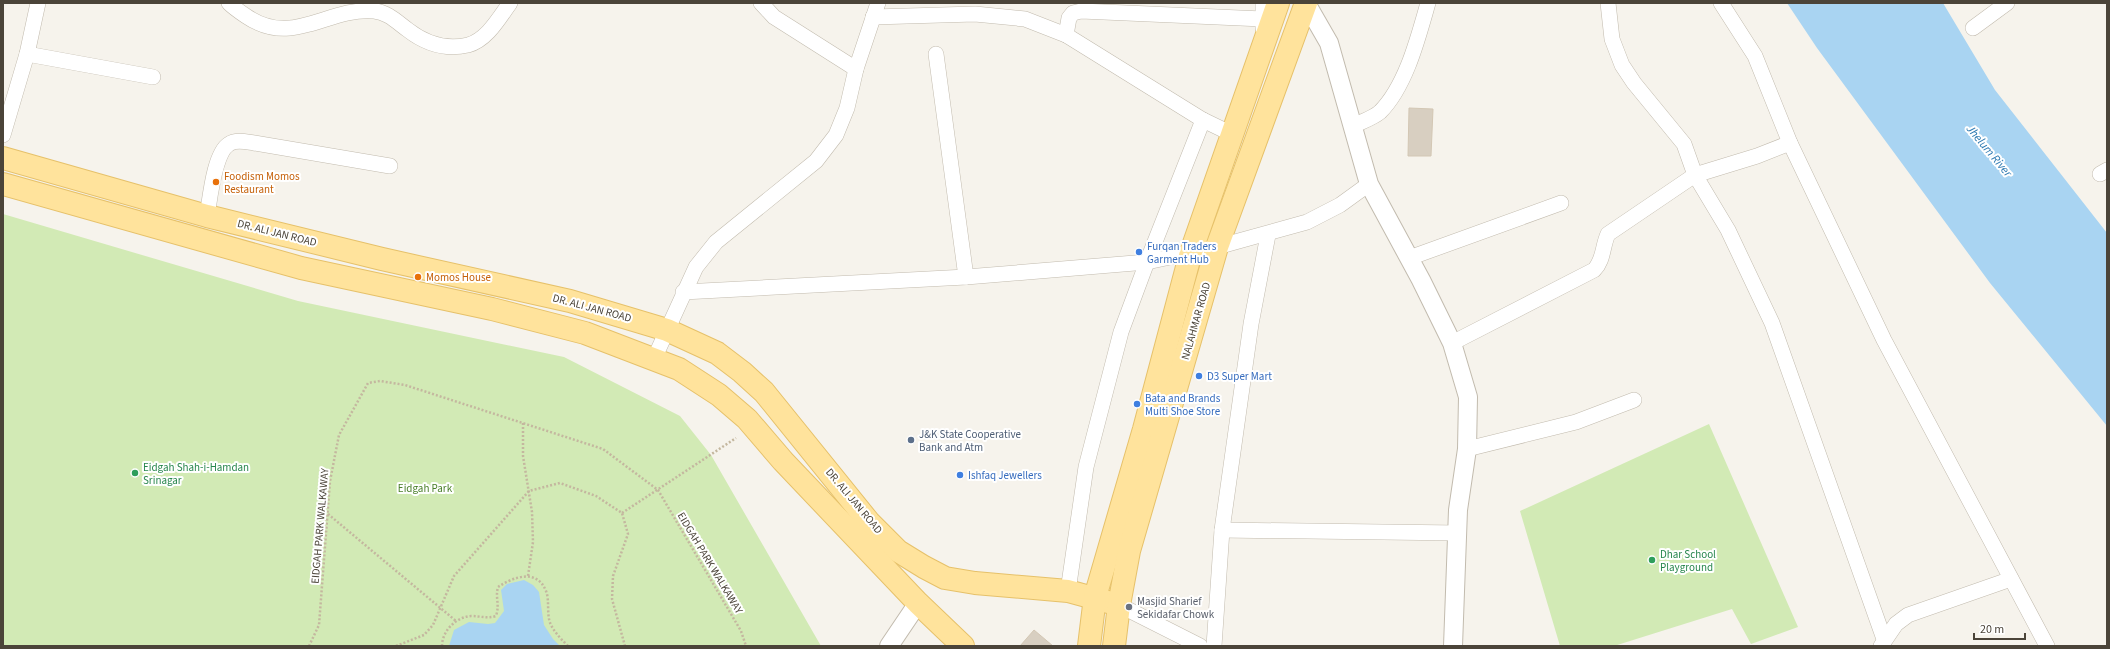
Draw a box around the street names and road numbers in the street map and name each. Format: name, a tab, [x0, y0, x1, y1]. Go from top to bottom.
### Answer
street label: DR. ALI JAN ROAD	[236, 216, 318, 250]
street label: NALAHMAR ROAD	[1178, 280, 1214, 362]
street label: DR. ALI JAN ROAD	[551, 290, 633, 326]
street label: DR. ALI JAN ROAD	[822, 465, 886, 537]
street label: EIDGAH PARK WALKAWAY	[307, 467, 333, 584]
street label: EIDGAH PARK WALKAWAY	[674, 509, 747, 617]

